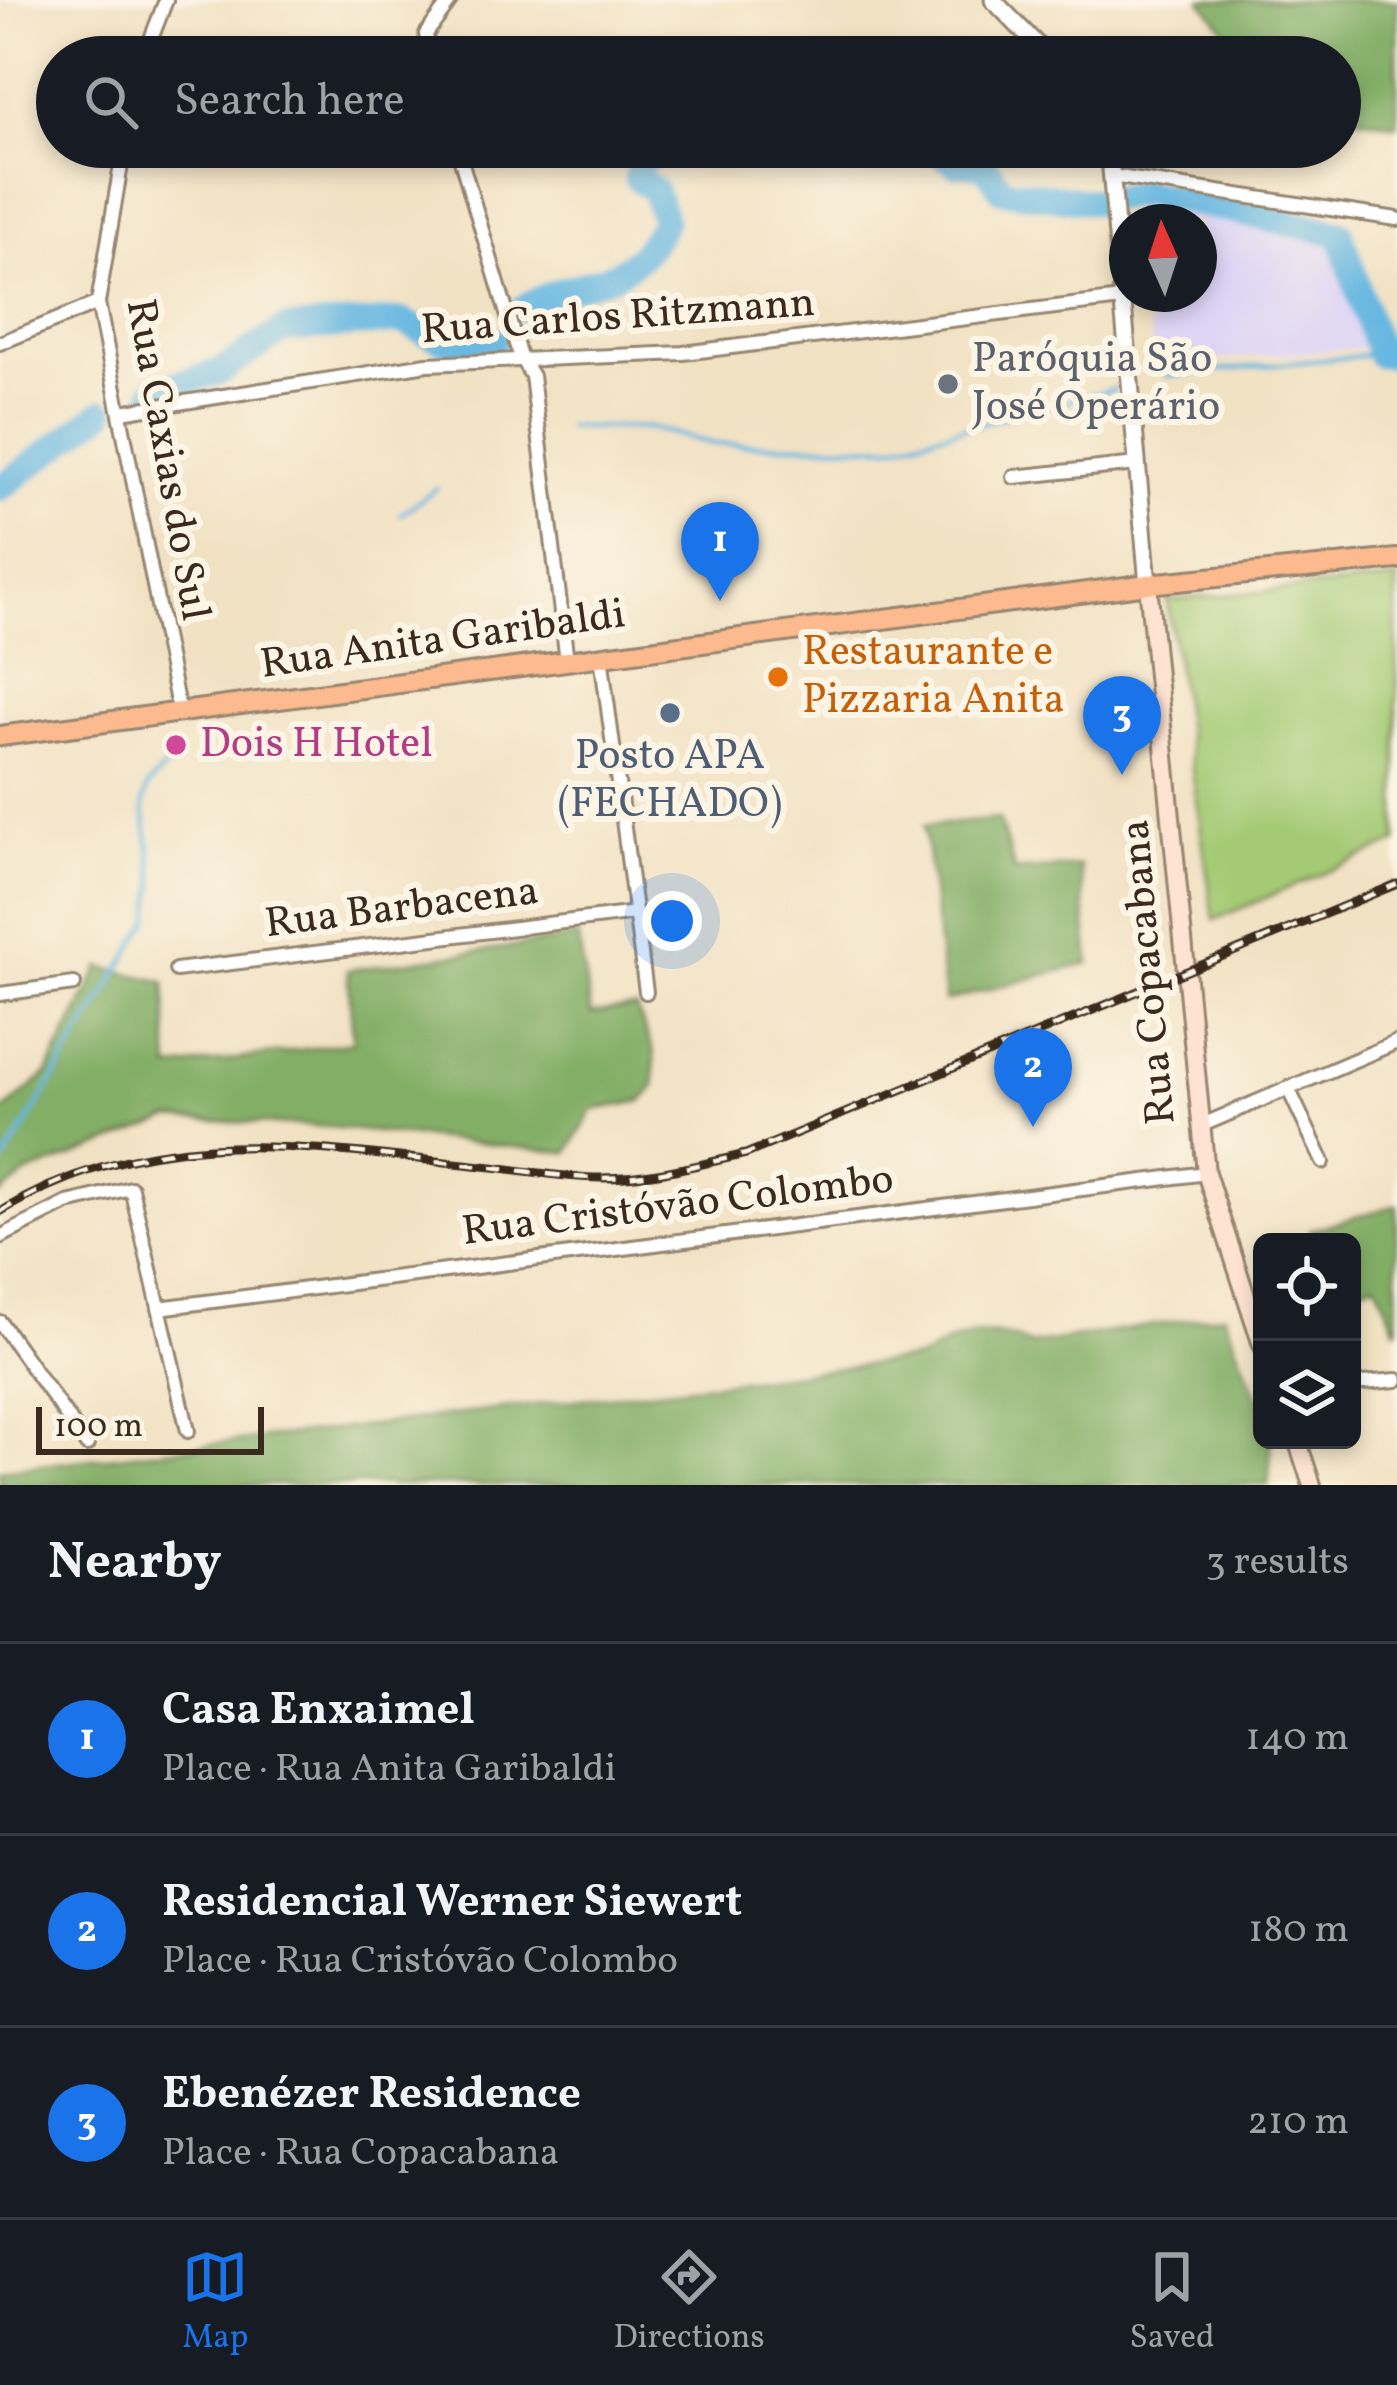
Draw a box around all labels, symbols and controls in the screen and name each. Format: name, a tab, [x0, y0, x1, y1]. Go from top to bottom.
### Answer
search box	[36, 36, 1361, 168]
icon: search	[78, 69, 144, 135]
text: Search here	[174, 71, 405, 134]
north arrow	[1109, 204, 1217, 312]
street label: Rua Carlos Ritzmann	[419, 275, 817, 361]
street label: Rua Caxias do Sul	[109, 295, 223, 625]
place label: Paróquia São José Operário	[972, 331, 1220, 438]
marker: Paróquia São José Operário	[935, 371, 961, 397]
pin: 1	[681, 502, 759, 601]
street label: Rua Anita Garibaldi	[257, 586, 629, 696]
place label: Restaurante e Pizzaria Anita	[802, 624, 1065, 731]
marker: Restaurante e Pizzaria Anita	[765, 664, 791, 690]
pin: 3	[1083, 676, 1161, 775]
marker: Posto APA (FECHADO)	[657, 700, 683, 726]
place label: Dois H Hotel	[200, 716, 433, 775]
place label: Posto APA (FECHADO)	[558, 728, 782, 835]
marker: Dois H Hotel	[163, 732, 189, 758]
street label: Rua Copacabana	[1107, 817, 1193, 1127]
street label: Rua Barbacena	[262, 863, 542, 955]
your location	[642, 891, 702, 951]
pin: 2	[994, 1028, 1072, 1127]
street label: Rua Cristóvão Colombo	[459, 1151, 897, 1263]
map controls	[1253, 1233, 1361, 1449]
button: locate	[1253, 1233, 1361, 1341]
button: layers	[1253, 1341, 1361, 1449]
scale bar	[36, 1401, 264, 1454]
text: 100 m	[54, 1405, 143, 1451]
text: Nearby	[48, 1528, 222, 1599]
text: 3 results	[1206, 1536, 1349, 1590]
text: Casa Enxaimel	[162, 1680, 475, 1743]
text: 1	[79, 1712, 95, 1766]
text: 140 m	[1246, 1712, 1349, 1766]
text: Place · Rua Anita Garibaldi	[162, 1743, 616, 1797]
text: Residencial Werner Siewert	[162, 1872, 742, 1935]
text: 2	[77, 1904, 97, 1958]
text: 180 m	[1248, 1904, 1349, 1958]
text: Place · Rua Cristóvão Colombo	[162, 1935, 678, 1989]
text: Ebenézer Residence	[162, 2064, 581, 2127]
text: 3	[77, 2096, 97, 2150]
text: 210 m	[1247, 2096, 1349, 2150]
text: Place · Rua Copacabana	[162, 2127, 559, 2181]
tab: Map	[182, 2244, 249, 2362]
tab: Directions	[613, 2244, 765, 2362]
tab: Saved	[1130, 2244, 1215, 2362]

